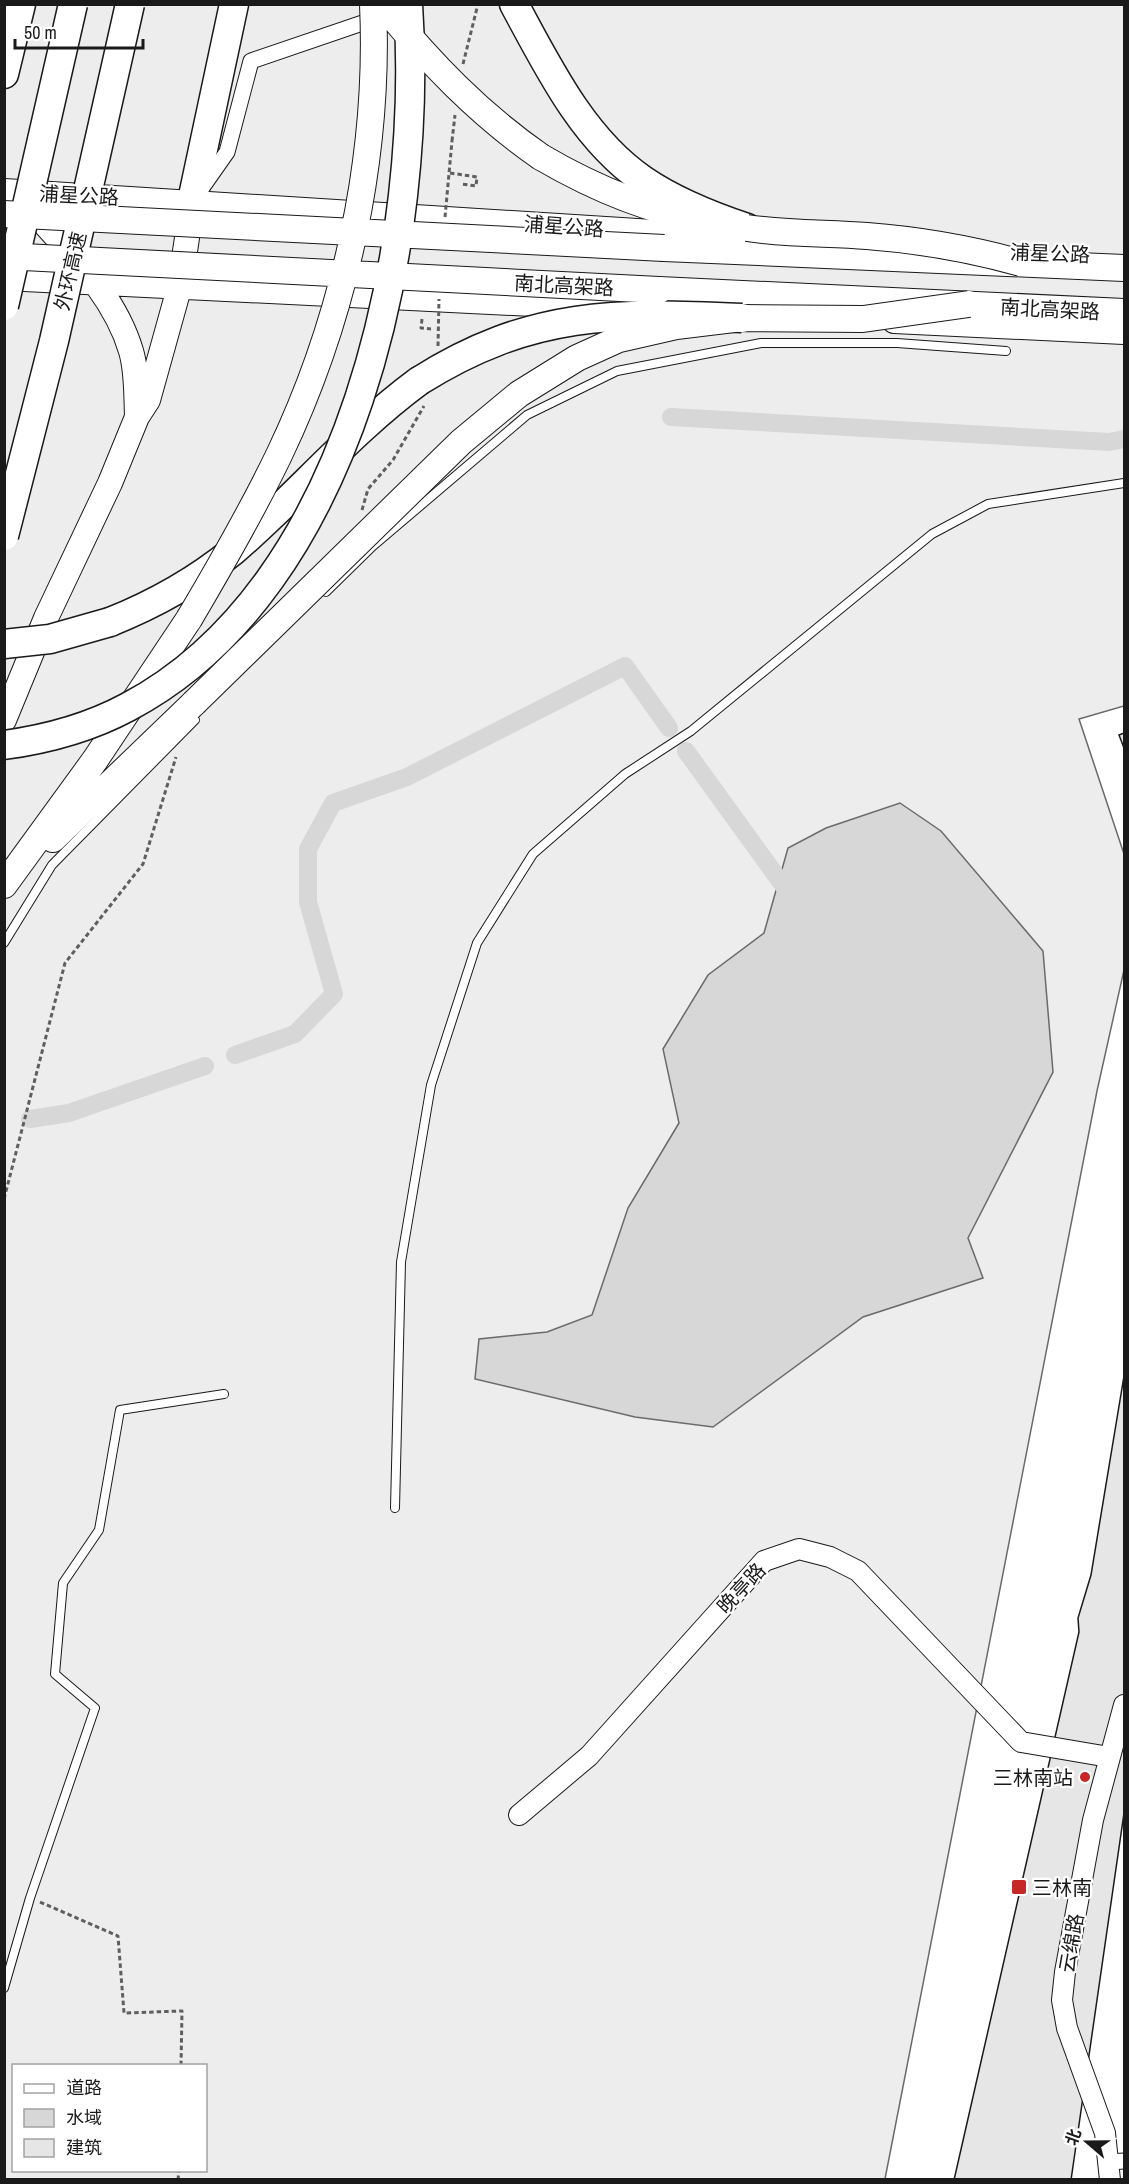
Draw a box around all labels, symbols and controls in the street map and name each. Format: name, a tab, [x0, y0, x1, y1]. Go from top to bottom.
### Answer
scale bar	[15, 12, 142, 50]
text: 50 m	[24, 20, 57, 45]
street label: 浦星公路	[38, 179, 120, 211]
street label: 浦星公路	[523, 210, 605, 242]
street label: 外环高速	[48, 229, 92, 313]
street label: 浦星公路	[1010, 238, 1090, 268]
street label: 南北高架路	[513, 269, 615, 301]
street label: 南北高架路	[999, 293, 1101, 325]
street label: 晚亭路	[711, 1557, 771, 1619]
place label: 三林南站	[993, 1764, 1073, 1791]
marker: 三林南站	[1078, 1770, 1092, 1784]
place label: 三林南	[1032, 1874, 1092, 1901]
marker: 三林南	[1010, 1878, 1028, 1896]
street label: 云绵路	[1052, 1911, 1090, 1975]
legend	[12, 2064, 207, 2172]
text: 道路	[66, 2075, 102, 2100]
text: 水域	[66, 2105, 102, 2130]
north arrow	[1057, 2112, 1117, 2172]
text: 北	[1060, 2126, 1086, 2148]
text: 建筑	[66, 2135, 102, 2160]

